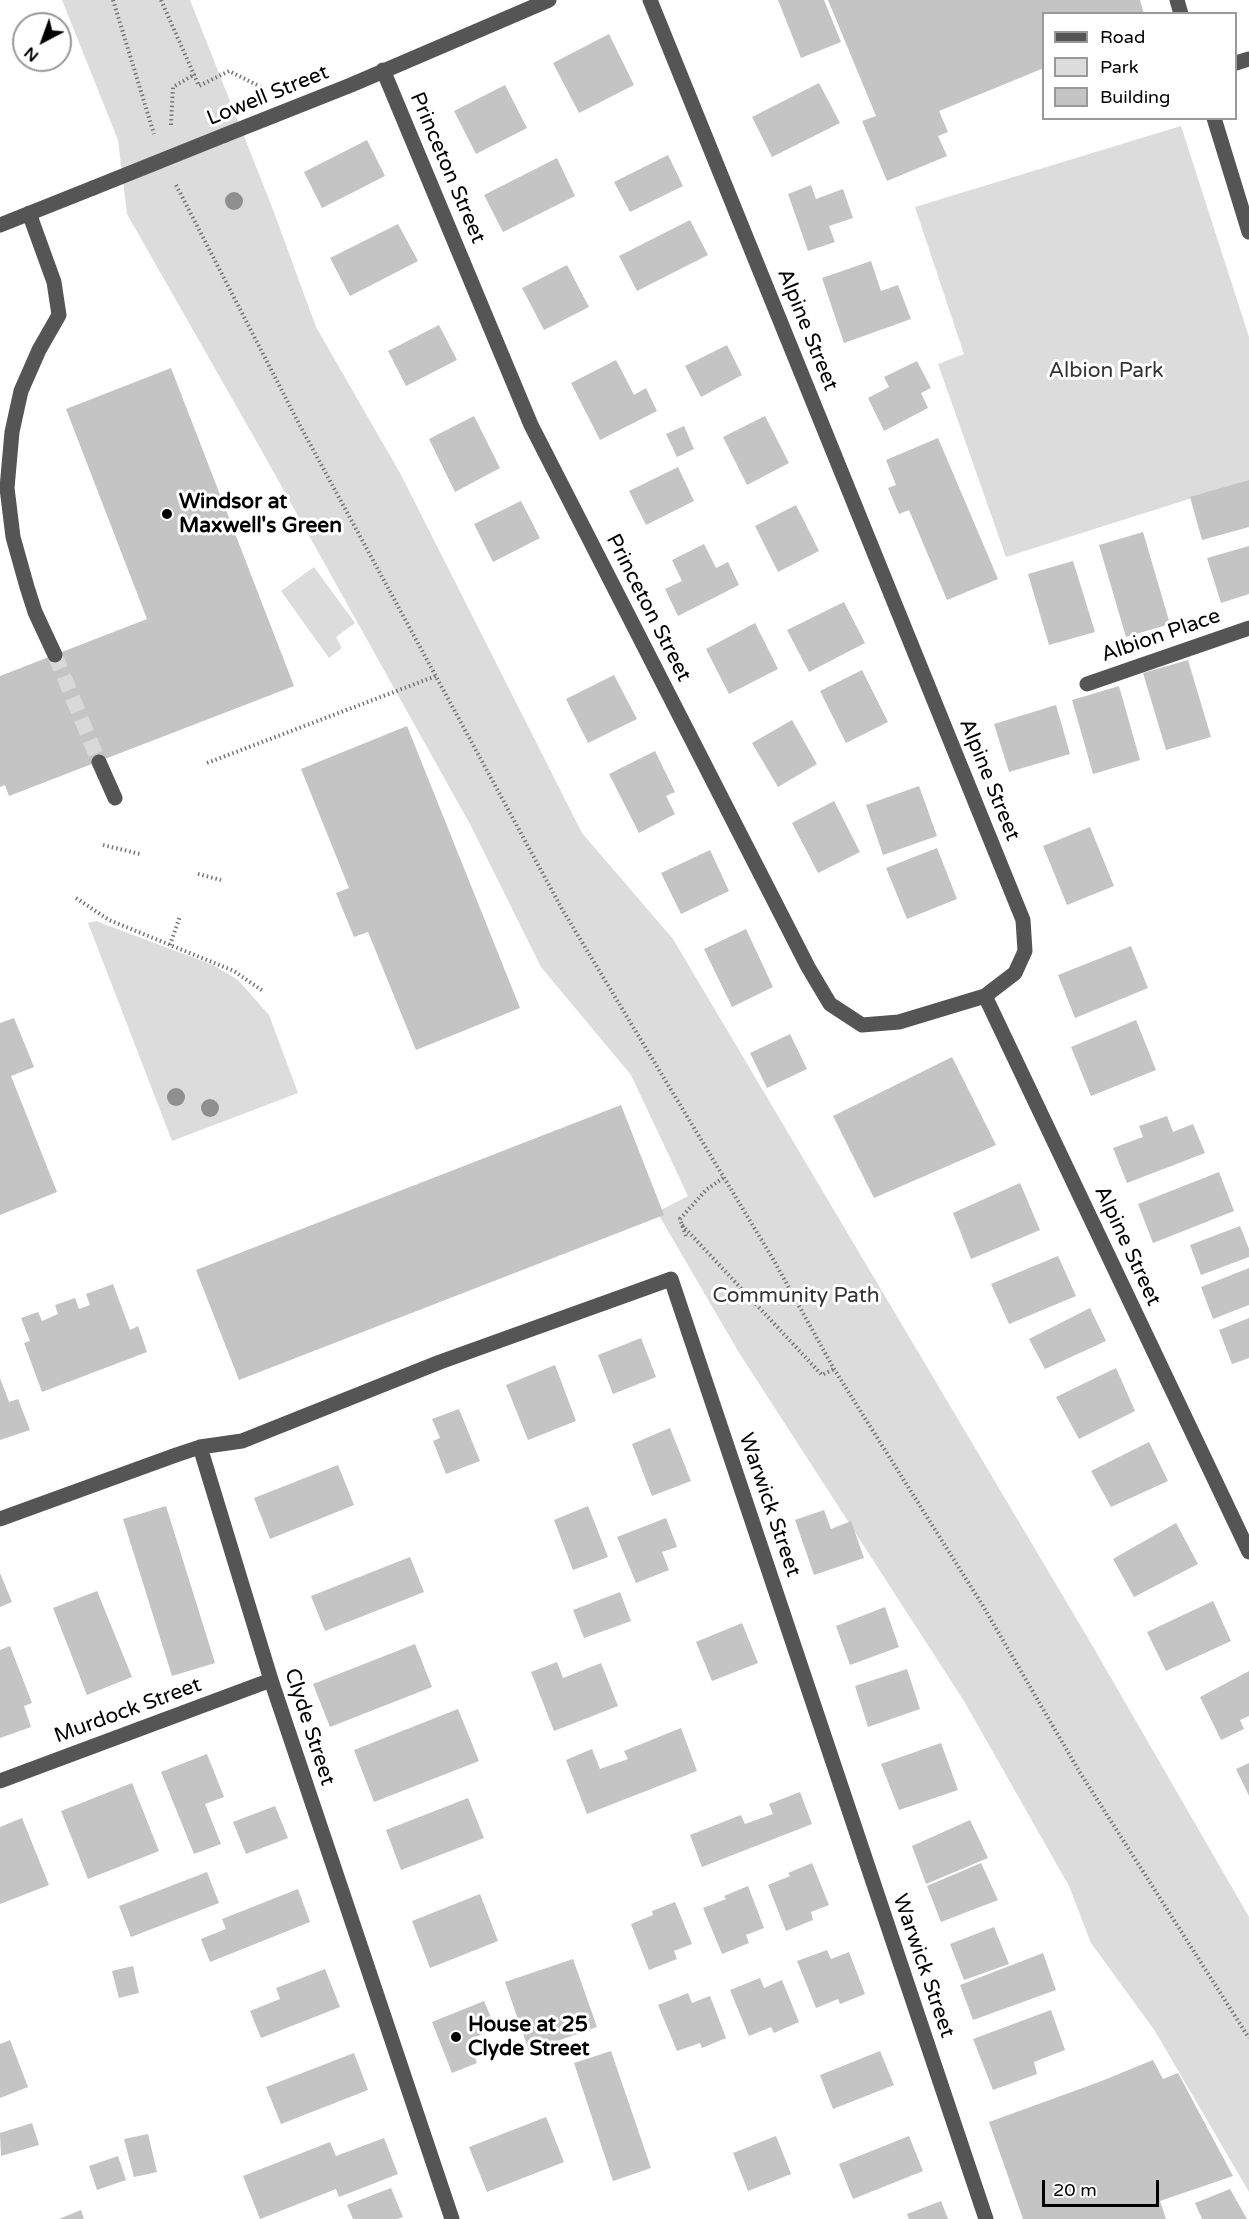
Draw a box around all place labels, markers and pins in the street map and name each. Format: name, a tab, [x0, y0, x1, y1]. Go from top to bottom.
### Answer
place label: Windsor at Maxwell's Green	[179, 489, 342, 539]
marker: Windsor at Maxwell's Green	[160, 507, 174, 521]
place label: House at 25 Clyde Street	[468, 2012, 590, 2062]
marker: House at 25 Clyde Street	[449, 2030, 463, 2044]

